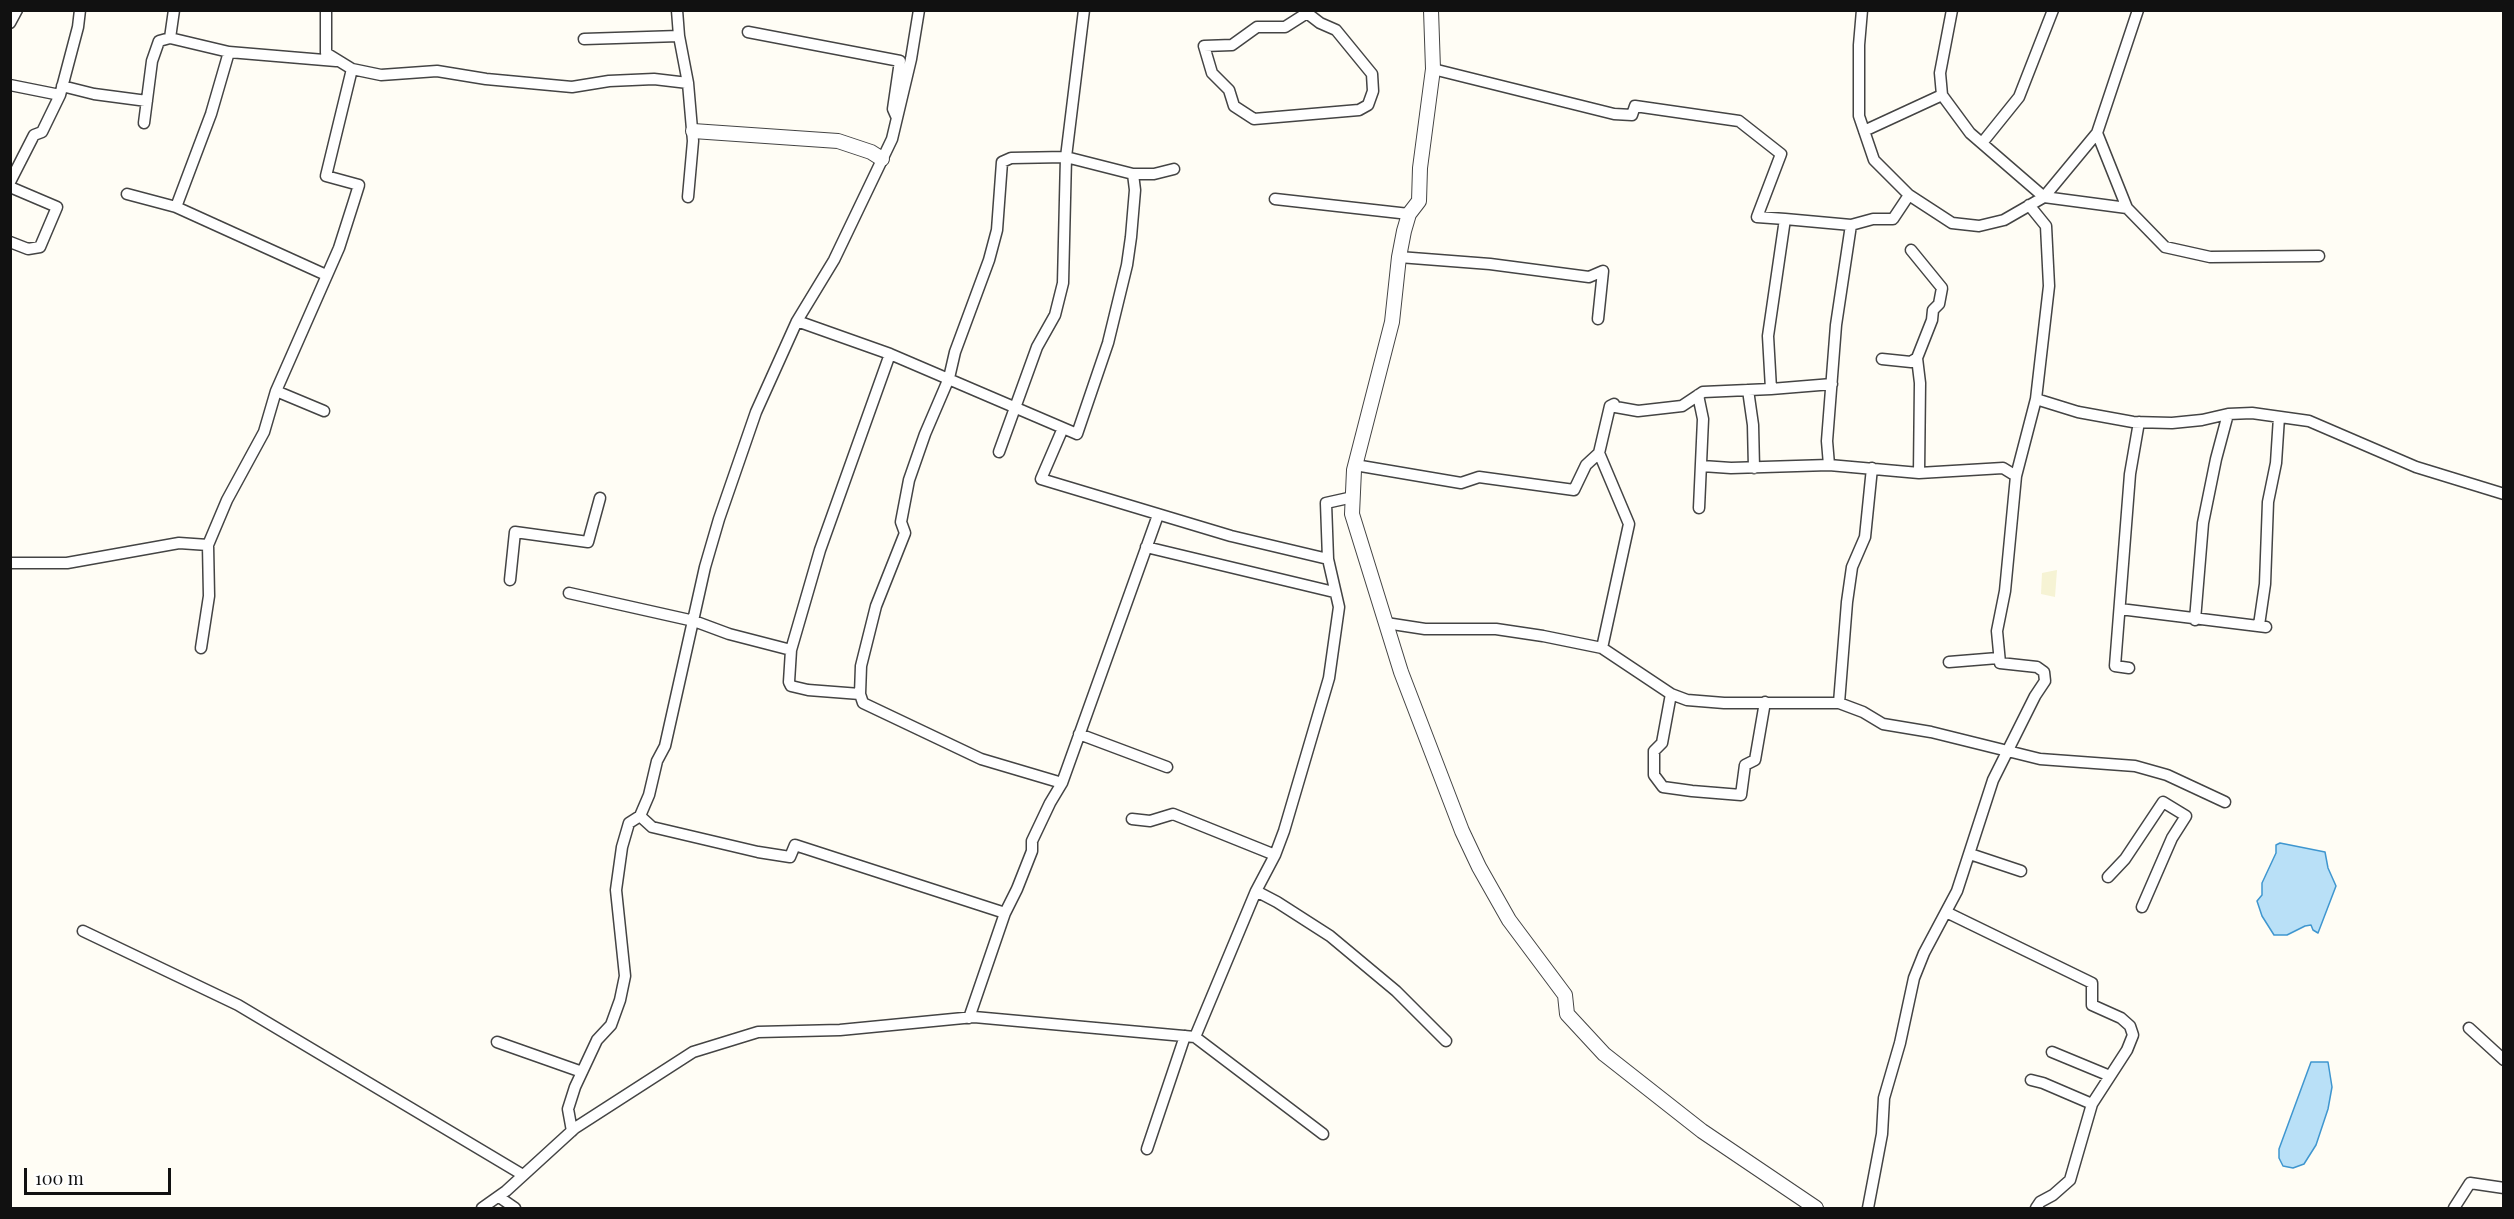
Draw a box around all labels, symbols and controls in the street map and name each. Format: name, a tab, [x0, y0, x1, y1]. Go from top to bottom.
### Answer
scale bar	[27, 1156, 174, 1194]
text: 100 m	[35, 1166, 84, 1190]

